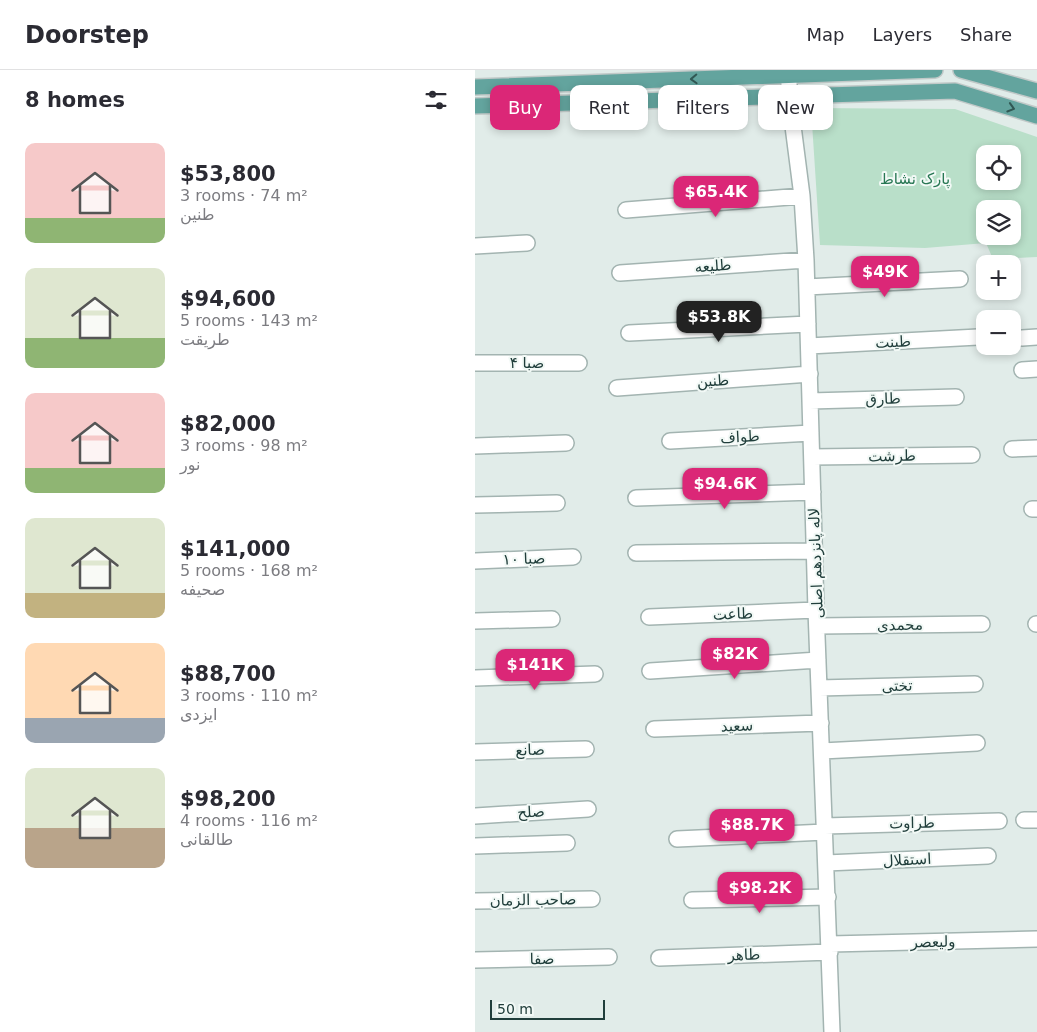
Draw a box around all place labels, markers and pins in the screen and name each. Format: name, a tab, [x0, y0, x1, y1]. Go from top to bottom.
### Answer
pin: $65.4K	[675, 176, 757, 218]
pin: $49K	[855, 256, 915, 298]
pin: $53.8K	[678, 300, 760, 343]
pin: $94.6K	[684, 468, 766, 510]
pin: $82K	[705, 638, 765, 680]
pin: $141K	[500, 648, 570, 691]
pin: $88.7K	[711, 808, 793, 851]
pin: $98.2K	[719, 872, 801, 914]

